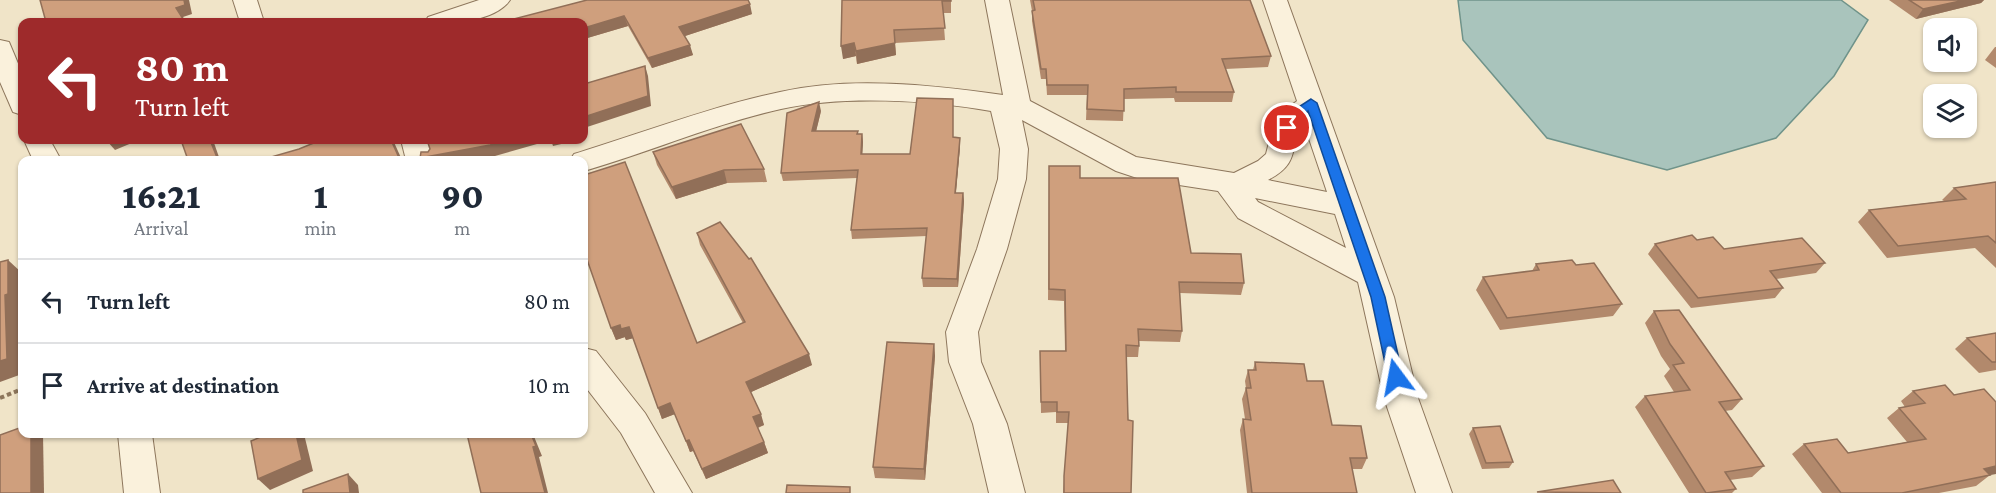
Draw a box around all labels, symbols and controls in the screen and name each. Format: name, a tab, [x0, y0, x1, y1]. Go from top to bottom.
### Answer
map controls	[1923, 18, 1977, 138]
button: sound	[1923, 18, 1977, 72]
icon: left	[36, 42, 114, 120]
text: 80 m	[135, 43, 229, 90]
button: layers	[1923, 84, 1977, 138]
text: Turn left	[135, 92, 229, 122]
pin	[1261, 102, 1312, 153]
icon: arrive	[1270, 111, 1303, 144]
text: 16:21	[122, 176, 200, 216]
text: 1	[314, 176, 328, 216]
text: 90	[441, 176, 484, 216]
text: Arrival	[134, 217, 188, 239]
text: min	[305, 217, 337, 239]
text: m	[454, 217, 470, 239]
icon: left	[36, 285, 69, 318]
text: Turn left	[87, 289, 170, 314]
text: 80 m	[524, 289, 570, 314]
position arrow	[1364, 345, 1428, 409]
icon: arrive	[36, 369, 69, 402]
text: Arrive at destination	[87, 373, 279, 398]
text: 10 m	[528, 373, 570, 398]

